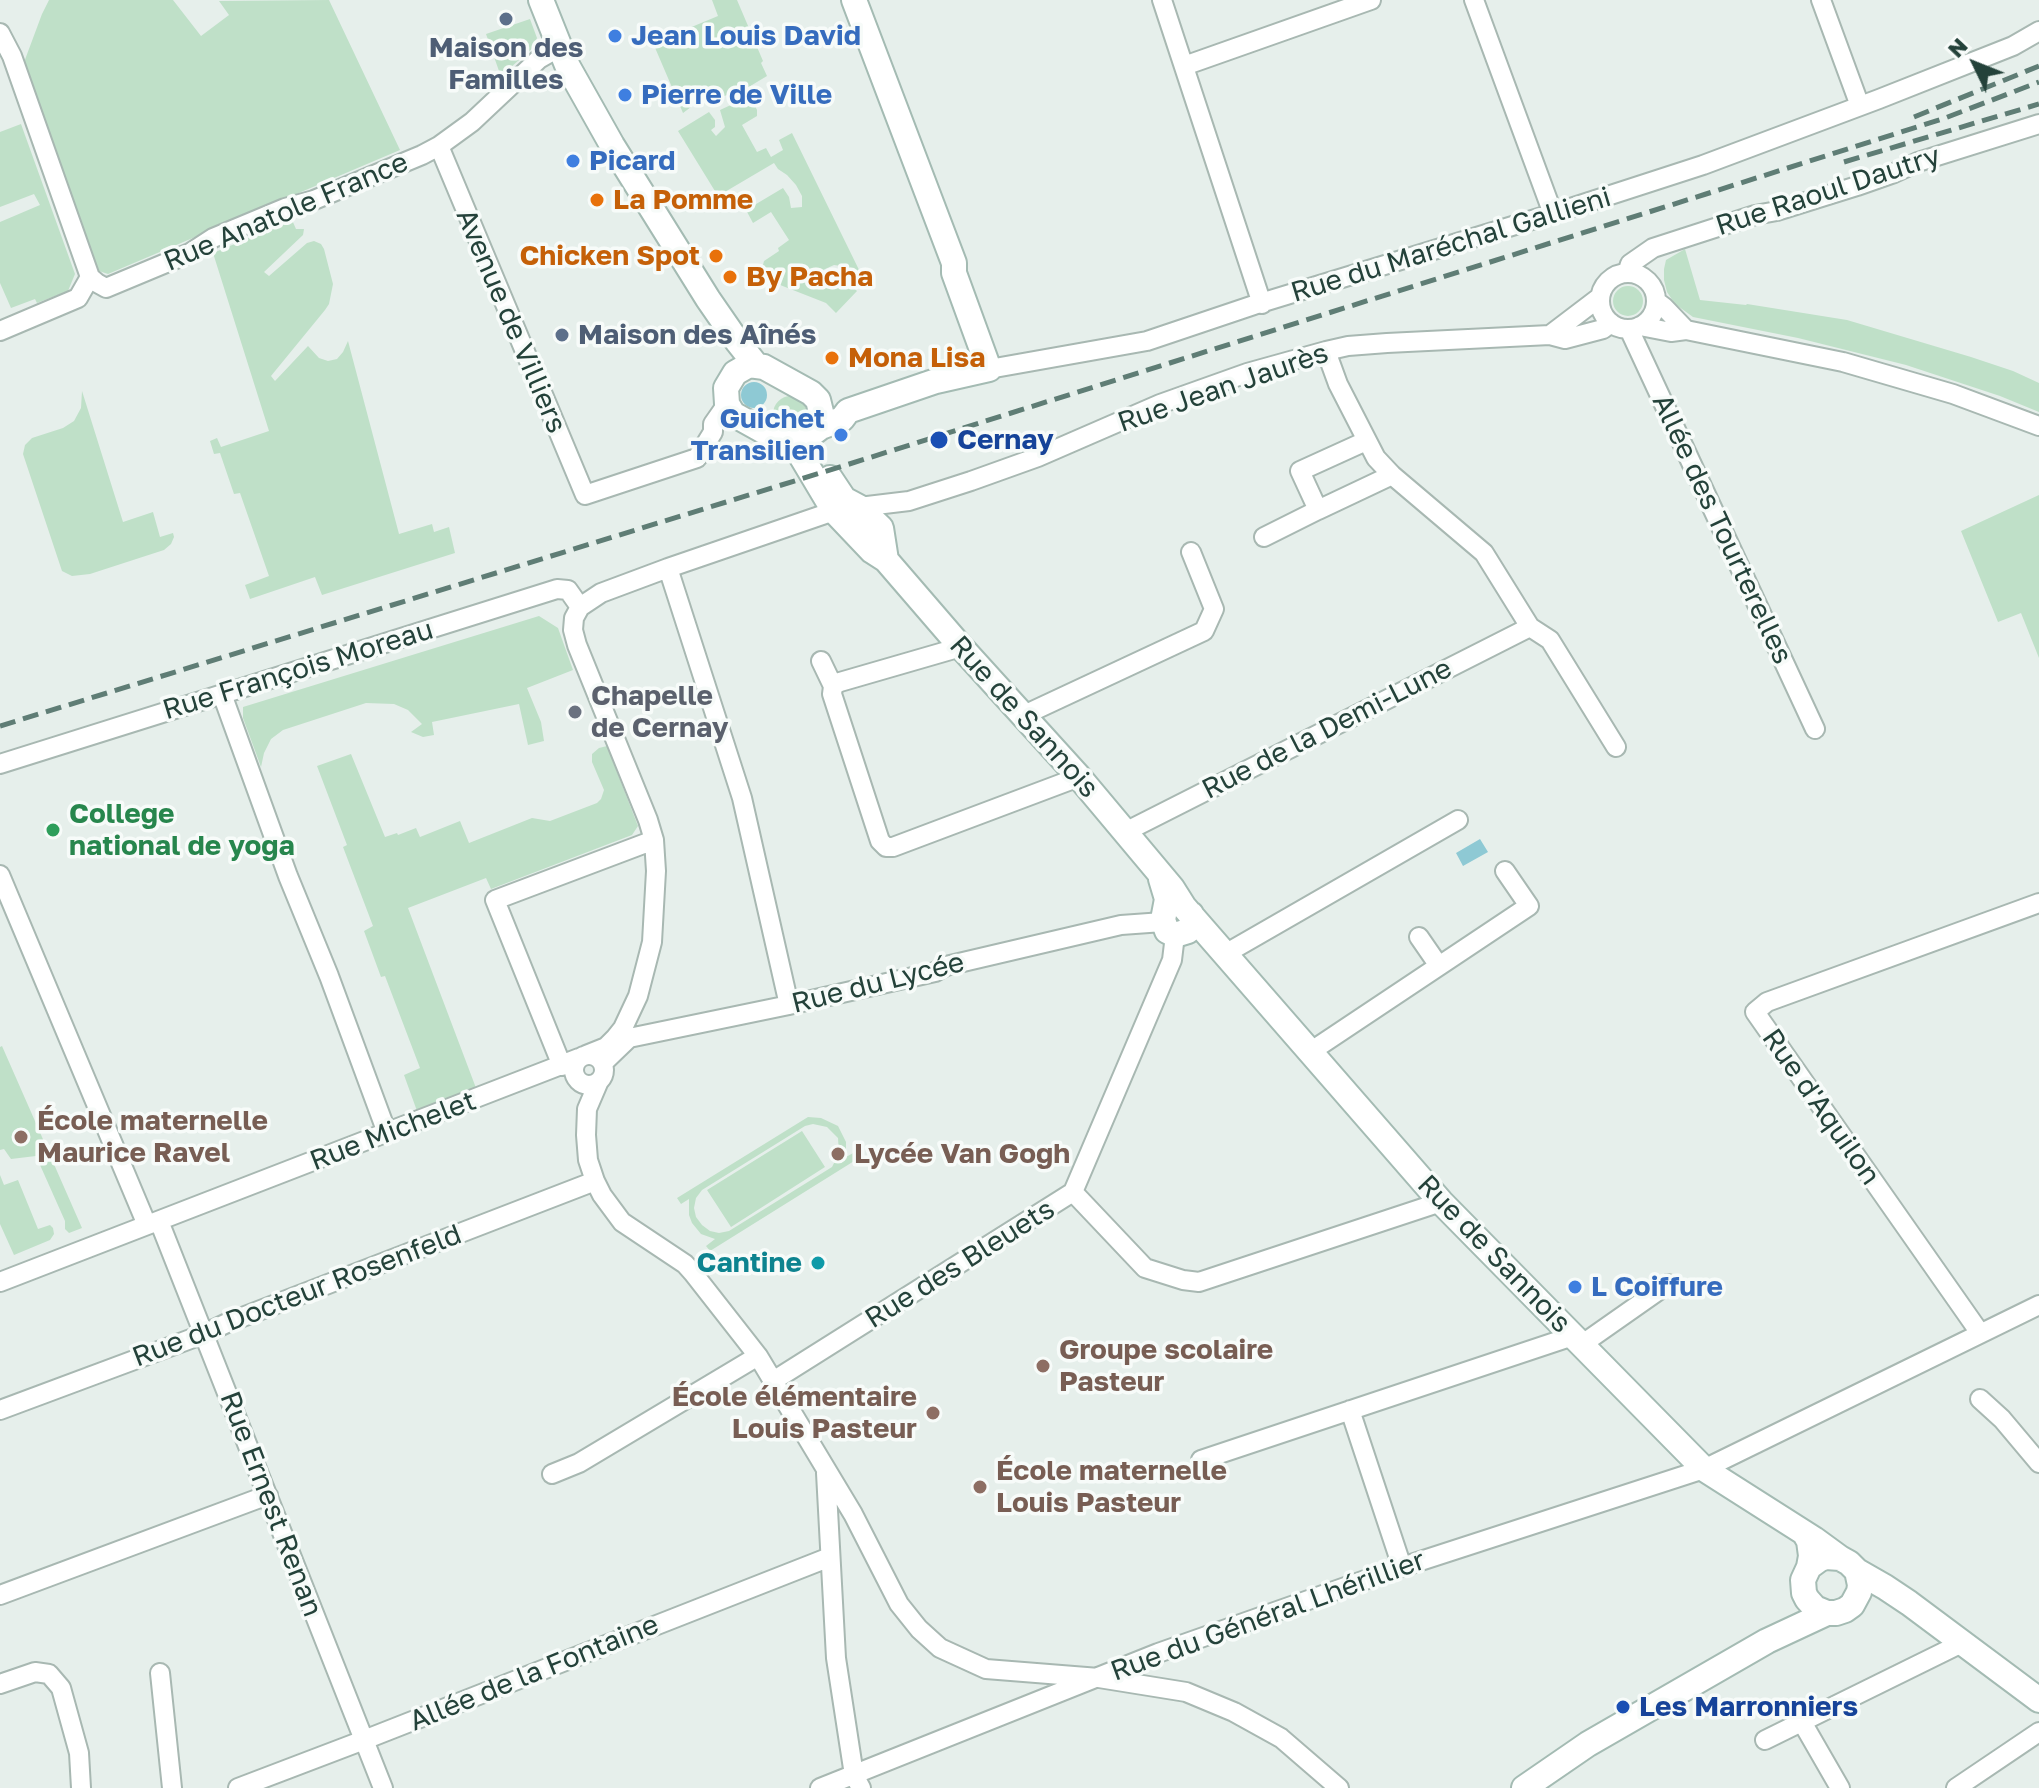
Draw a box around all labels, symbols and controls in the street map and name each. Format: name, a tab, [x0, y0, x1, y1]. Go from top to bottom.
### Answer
marker: Maison des Familles	[497, 10, 515, 28]
place label: Jean Louis David	[631, 19, 861, 53]
north arrow	[1935, 24, 2015, 104]
marker: Jean Louis David	[606, 27, 624, 45]
place label: Maison des Familles	[429, 31, 583, 97]
text: N	[1941, 32, 1973, 63]
place label: Pierre de Ville	[641, 78, 832, 112]
marker: Pierre de Ville	[616, 86, 634, 104]
street label: Rue Raoul Dautry	[1712, 139, 1944, 243]
place label: Picard	[589, 144, 675, 178]
street label: Rue Anatole France	[159, 145, 413, 279]
marker: Picard	[564, 152, 582, 170]
street label: Rue du Maréchal Gallieni	[1287, 180, 1615, 310]
place label: La Pomme	[613, 183, 753, 217]
marker: La Pomme	[588, 191, 606, 209]
street label: Avenue de Villiers	[449, 204, 573, 438]
place label: Chicken Spot	[519, 239, 700, 273]
marker: Chicken Spot	[707, 247, 725, 265]
place label: By Pacha	[746, 260, 873, 294]
marker: By Pacha	[721, 268, 739, 286]
place label: Maison des Aînés	[578, 318, 816, 352]
marker: Maison des Aînés	[553, 326, 571, 344]
street label: Rue Jean Jaurès	[1113, 336, 1333, 440]
place label: Mona Lisa	[848, 341, 985, 375]
marker: Mona Lisa	[823, 349, 841, 367]
street label: Allée des Tourterelles	[1645, 389, 1799, 669]
place label: Guichet Transilien	[690, 402, 825, 468]
place label: Cernay	[957, 423, 1054, 457]
marker: Guichet Transilien	[832, 426, 850, 444]
marker: Cernay	[928, 429, 950, 451]
street label: Rue François Moreau	[159, 613, 437, 727]
street label: Rue de Sannois	[942, 629, 1106, 805]
street label: Rue de la Demi-Lune	[1197, 652, 1457, 806]
place label: Chapelle de Cernay	[591, 679, 729, 745]
marker: Chapelle de Cernay	[566, 703, 584, 721]
place label: College national de yoga	[69, 797, 295, 863]
marker: College national de yoga	[44, 821, 62, 839]
street label: Rue du Lycée	[788, 945, 968, 1021]
street label: Rue d'Aquilon	[1755, 1023, 1887, 1191]
street label: Rue Michelet	[305, 1084, 481, 1178]
place label: École maternelle Maurice Ravel	[37, 1104, 268, 1170]
marker: École maternelle Maurice Ravel	[12, 1128, 30, 1146]
place label: Lycée Van Gogh	[854, 1137, 1070, 1171]
marker: Lycée Van Gogh	[829, 1145, 847, 1163]
street label: Rue de Sannois	[1410, 1168, 1578, 1340]
street label: Rue des Bleuets	[859, 1192, 1061, 1336]
street label: Rue du Docteur Rosenfeld	[128, 1218, 466, 1374]
place label: Cantine	[697, 1246, 802, 1280]
marker: Cantine	[809, 1254, 827, 1272]
place label: L Coiffure	[1591, 1270, 1723, 1304]
marker: L Coiffure	[1566, 1278, 1584, 1296]
place label: Groupe scolaire Pasteur	[1059, 1333, 1273, 1399]
marker: Groupe scolaire Pasteur	[1034, 1357, 1052, 1375]
place label: École élémentaire Louis Pasteur	[672, 1380, 917, 1446]
street label: Rue Ernest Renan	[213, 1387, 329, 1621]
marker: École élémentaire Louis Pasteur	[924, 1404, 942, 1422]
place label: École maternelle Louis Pasteur	[996, 1454, 1227, 1520]
marker: École maternelle Louis Pasteur	[971, 1478, 989, 1496]
street label: Rue du Général Lhérillier	[1106, 1543, 1430, 1689]
street label: Allée de la Fontaine	[405, 1608, 663, 1738]
place label: Les Marronniers	[1639, 1690, 1858, 1724]
marker: Les Marronniers	[1614, 1698, 1632, 1716]

